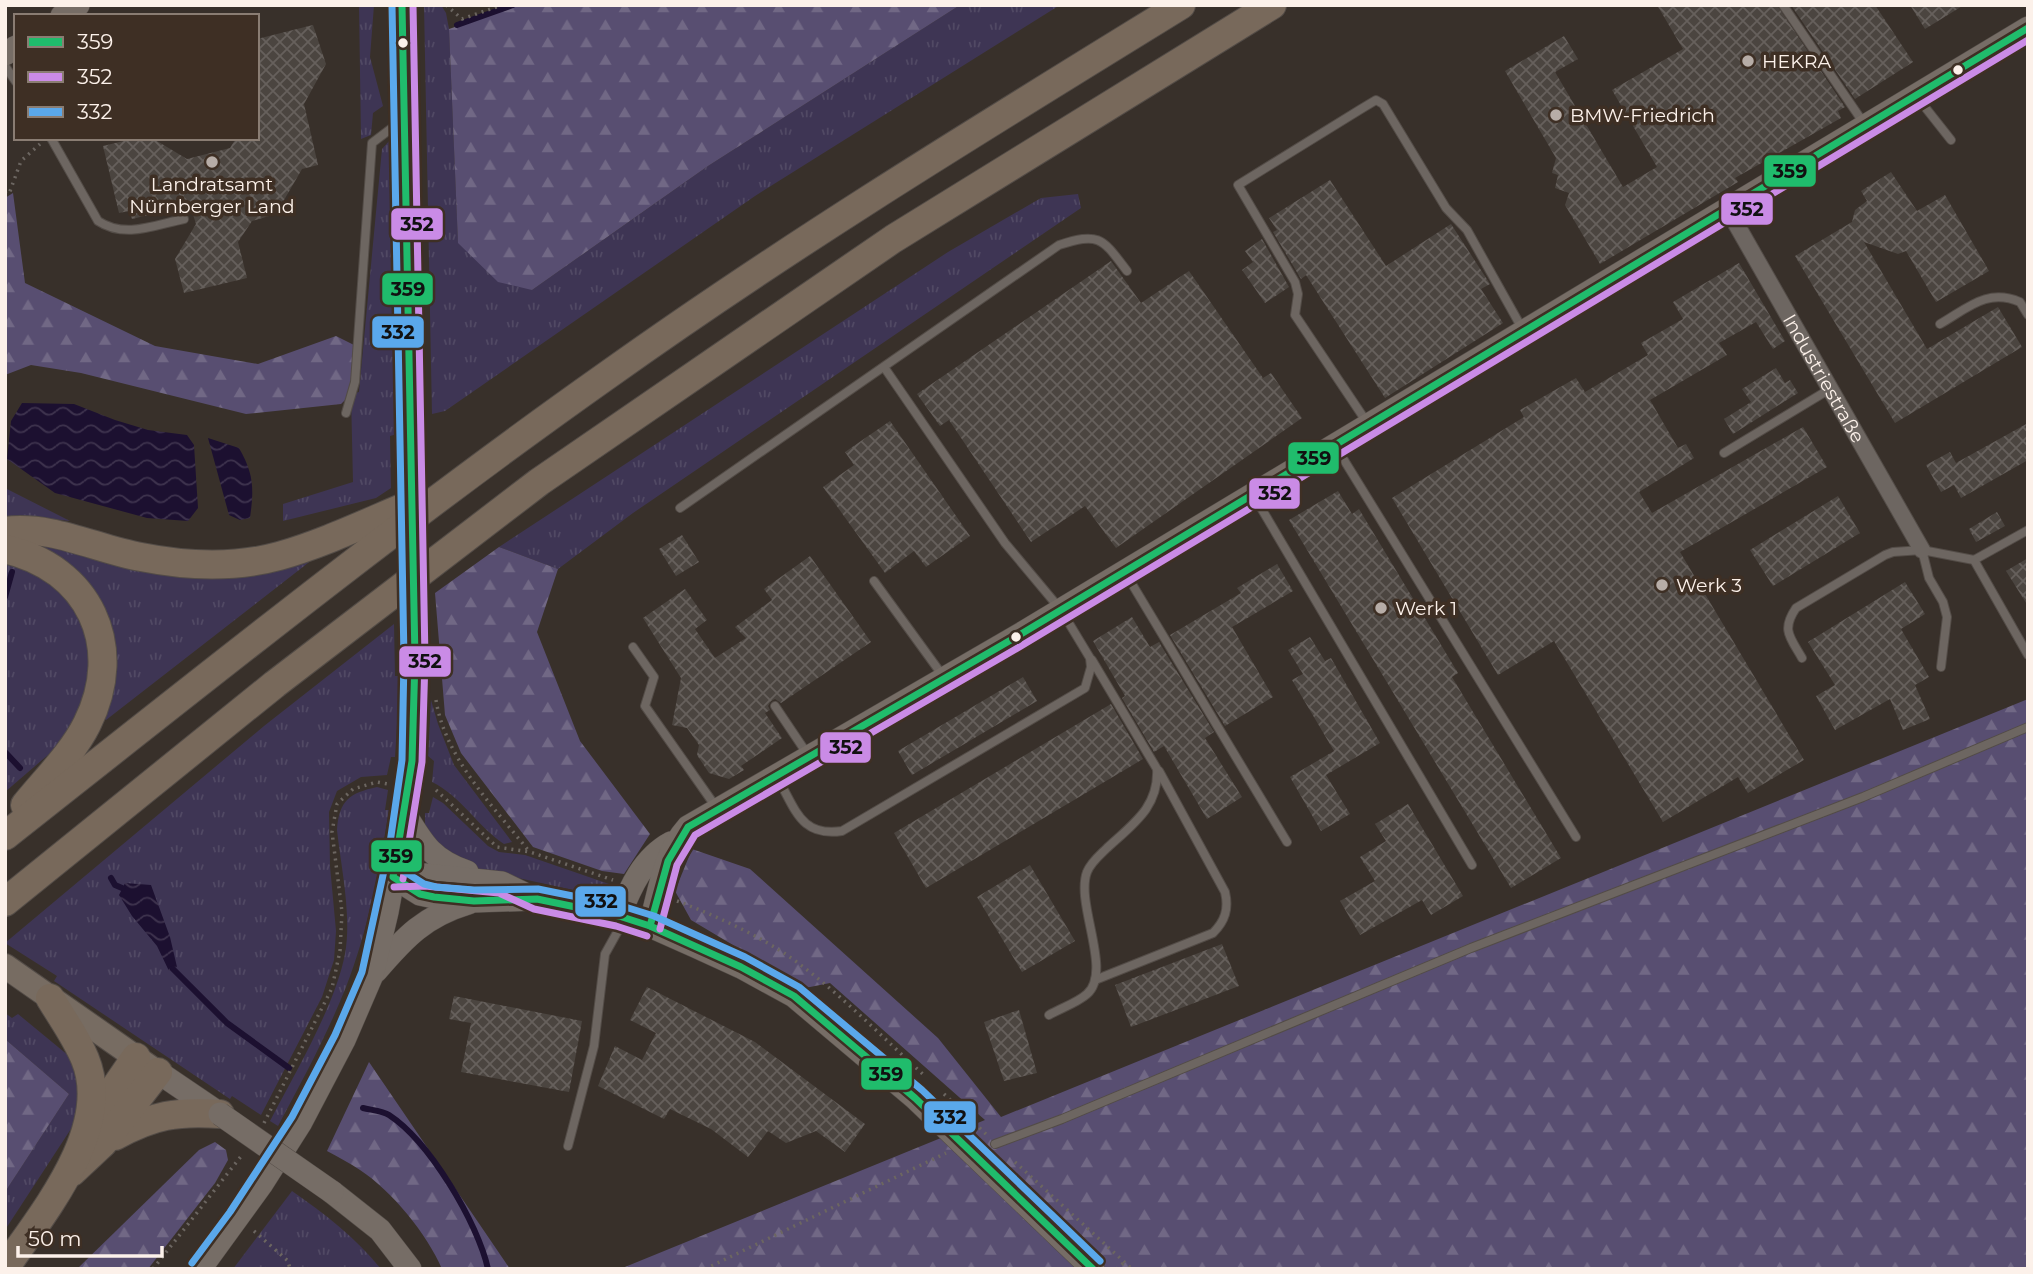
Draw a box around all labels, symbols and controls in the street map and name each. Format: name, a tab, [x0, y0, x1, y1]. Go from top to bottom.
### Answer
legend	[14, 14, 259, 140]
text: 359	[77, 29, 113, 54]
unlabelled marker	[396, 36, 410, 50]
place label: HEKRA	[1762, 50, 1831, 73]
marker: HEKRA	[1740, 53, 1756, 69]
unlabelled marker	[1951, 63, 1965, 77]
text: 352	[77, 64, 112, 89]
text: 332	[77, 99, 112, 124]
place label: BMW-Friedrich	[1570, 104, 1715, 127]
marker: BMW-Friedrich	[1548, 107, 1564, 123]
marker: Landratsamt Nürnberger Land	[204, 154, 220, 170]
line badge: 359	[1763, 154, 1817, 188]
text: 359	[1772, 160, 1807, 183]
place label: Landratsamt Nürnberger Land	[129, 173, 295, 218]
line badge: 352	[1720, 192, 1774, 226]
text: 352	[1729, 198, 1764, 221]
line badge: 352	[390, 207, 444, 241]
text: 352	[399, 213, 434, 236]
line badge: 359	[381, 272, 434, 306]
text: 359	[390, 278, 425, 301]
street label: Industriestraße	[1778, 310, 1869, 447]
line badge: 332	[371, 315, 425, 349]
text: 332	[380, 321, 415, 344]
line badge: 359	[1287, 441, 1340, 475]
text: 359	[1296, 447, 1331, 470]
line badge: 352	[1248, 477, 1301, 510]
text: 352	[1257, 482, 1292, 505]
place label: Werk 3	[1676, 574, 1742, 597]
marker: Werk 3	[1654, 577, 1670, 593]
place label: Werk 1	[1395, 597, 1457, 620]
marker: Werk 1	[1373, 600, 1389, 616]
unlabelled marker	[1009, 630, 1023, 644]
line badge: 352	[398, 645, 452, 678]
text: 352	[407, 650, 442, 673]
line badge: 352	[819, 731, 872, 764]
text: 352	[828, 736, 863, 759]
line badge: 359	[370, 839, 423, 873]
text: 359	[378, 845, 413, 868]
line badge: 332	[574, 885, 627, 918]
text: 332	[583, 890, 618, 913]
line badge: 359	[860, 1057, 913, 1091]
text: 359	[868, 1063, 903, 1086]
line badge: 332	[923, 1100, 977, 1134]
text: 332	[932, 1106, 967, 1129]
scale bar	[18, 1214, 161, 1258]
text: 50 m	[28, 1226, 82, 1251]

